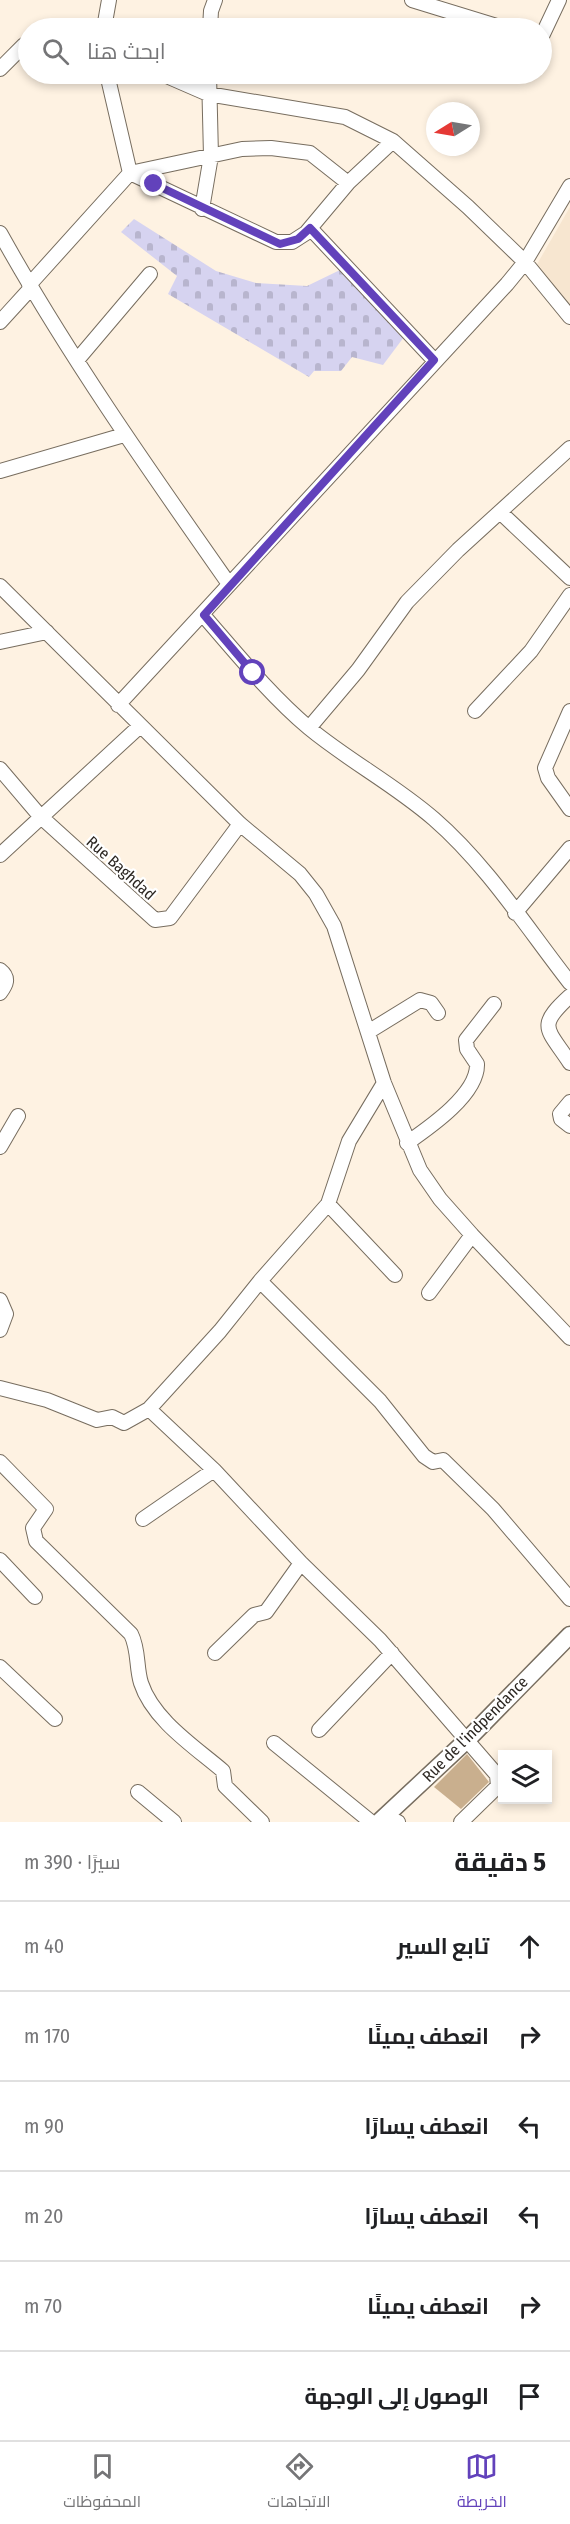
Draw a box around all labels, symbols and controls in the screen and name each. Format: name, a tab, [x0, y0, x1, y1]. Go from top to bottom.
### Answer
search box	[18, 18, 552, 84]
icon: search	[39, 35, 72, 68]
text: ابحث هنا	[87, 38, 166, 65]
north arrow	[426, 102, 480, 156]
route end	[140, 170, 166, 196]
route start	[239, 659, 265, 685]
street label: Rue Baghdad	[83, 832, 159, 904]
street label: Rue de l'indpendance	[418, 1672, 532, 1786]
map controls	[498, 1750, 552, 1804]
button: layers	[498, 1750, 552, 1804]
text: 5 دقيقة	[454, 1847, 546, 1878]
text: سيرًا · 390 m	[24, 1850, 121, 1874]
icon: ahead	[513, 1930, 546, 1963]
text: تابع السير	[397, 1933, 489, 1960]
text: 40 m	[24, 1934, 64, 1958]
icon: right	[513, 2020, 546, 2053]
text: انعطف يمينًا	[367, 2023, 489, 2050]
text: 170 m	[24, 2024, 70, 2048]
icon: left	[513, 2110, 546, 2143]
text: انعطف يسارًا	[364, 2113, 489, 2140]
text: 90 m	[24, 2114, 64, 2138]
icon: left	[513, 2200, 546, 2233]
text: انعطف يسارًا	[364, 2203, 489, 2230]
text: 20 m	[24, 2204, 63, 2228]
icon: right	[513, 2290, 546, 2323]
text: انعطف يمينًا	[367, 2293, 489, 2320]
text: 70 m	[24, 2294, 62, 2318]
icon: arrive	[513, 2380, 546, 2413]
text: الوصول إلى الوجهة	[305, 2383, 489, 2410]
tab: المحفوظات	[63, 2450, 141, 2516]
tab: الاتجاهات	[267, 2450, 331, 2516]
tab: الخريطة	[457, 2450, 507, 2516]

